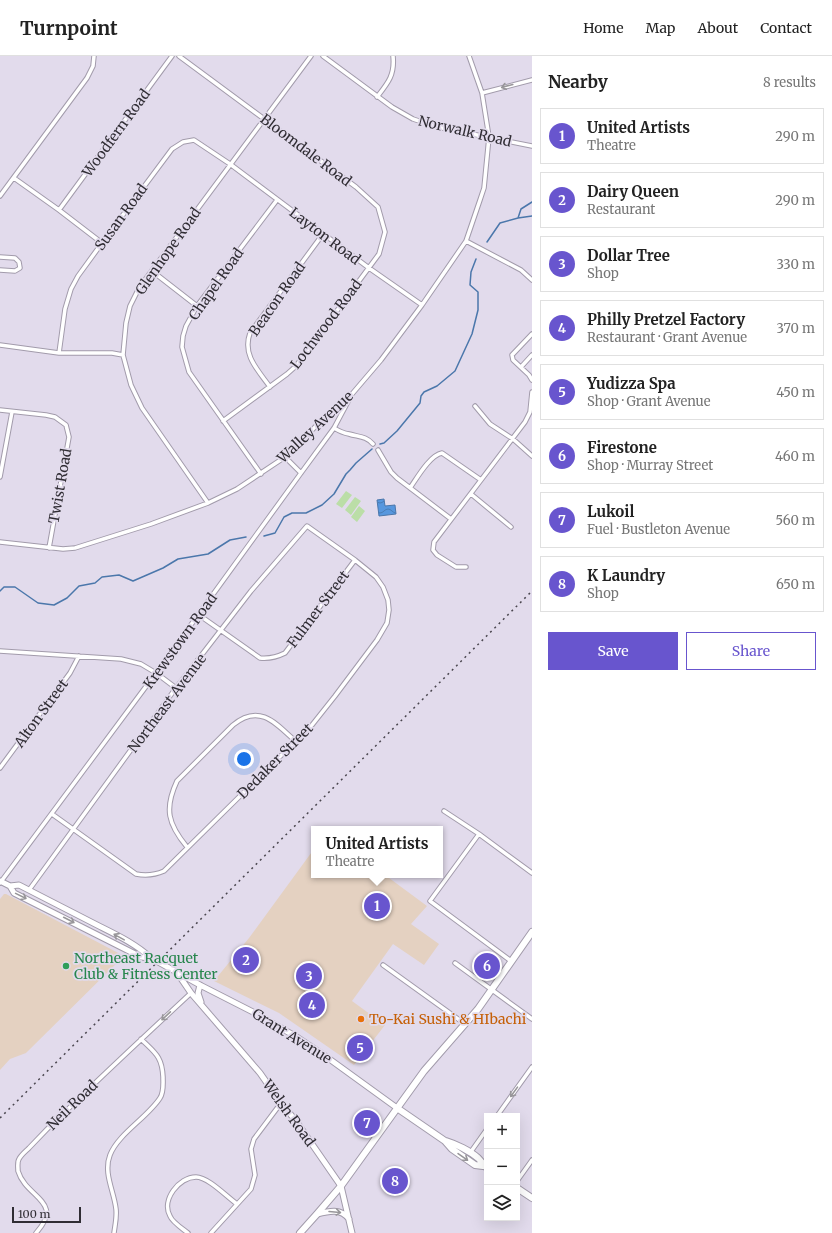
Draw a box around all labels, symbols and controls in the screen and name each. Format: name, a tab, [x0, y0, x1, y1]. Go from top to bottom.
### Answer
text: Turnpoint	[20, 16, 118, 40]
text: Home	[583, 19, 624, 37]
text: Map	[646, 19, 675, 37]
text: About	[697, 19, 738, 37]
text: Contact	[760, 19, 812, 37]
text: Nearby	[548, 71, 608, 93]
text: 8 results	[763, 74, 816, 91]
one-way arrow	[501, 83, 514, 91]
street label: Woodfern Road	[78, 85, 154, 181]
street label: Bloomdale Road	[257, 110, 356, 190]
street label: Norwalk Road	[417, 112, 514, 151]
text: United Artists	[587, 118, 690, 137]
text: 1	[559, 128, 565, 145]
text: 290 m	[775, 128, 815, 145]
text: Theatre	[587, 137, 636, 154]
street label: Susan Road	[91, 180, 152, 254]
text: Dairy Queen	[587, 182, 679, 201]
text: 2	[558, 192, 566, 209]
text: 290 m	[775, 192, 815, 209]
text: Restaurant	[587, 201, 655, 218]
street label: Layton Road	[286, 203, 365, 269]
street label: Glenhope Road	[131, 204, 205, 298]
street label: Chapel Road	[185, 244, 248, 323]
text: Dollar Tree	[587, 246, 670, 265]
text: 3	[558, 256, 566, 273]
text: 330 m	[776, 256, 815, 273]
street label: Beacon Road	[245, 258, 309, 340]
text: Shop	[587, 265, 619, 282]
street label: Lochwood Road	[286, 275, 366, 372]
text: Philly Pretzel Factory	[587, 310, 745, 329]
text: 4	[558, 320, 566, 337]
text: 370 m	[777, 320, 815, 337]
text: Restaurant · Grant Avenue	[587, 329, 747, 346]
text: Yudizza Spa	[587, 374, 676, 393]
text: 5	[558, 384, 566, 401]
text: 450 m	[776, 384, 815, 401]
street label: Walley Avenue	[272, 387, 357, 468]
text: Shop · Grant Avenue	[587, 393, 711, 410]
text: Firestone	[587, 438, 657, 457]
street label: Twist Road	[45, 446, 76, 525]
text: 6	[558, 448, 566, 465]
text: 460 m	[775, 448, 815, 465]
text: Shop · Murray Street	[587, 457, 713, 474]
text: Lukoil	[587, 502, 634, 521]
text: 7	[558, 512, 566, 529]
text: 560 m	[775, 512, 815, 529]
text: Fuel · Bustleton Avenue	[587, 521, 730, 538]
street label: Fulmer Street	[283, 566, 353, 651]
text: K Laundry	[587, 566, 665, 585]
text: 8	[558, 576, 566, 593]
text: 650 m	[776, 576, 815, 593]
text: Shop	[587, 585, 619, 602]
street label: Krewstown Road	[139, 589, 221, 692]
button: Save	[548, 632, 678, 670]
button: Share	[686, 632, 816, 670]
street label: Northeast Avenue	[124, 650, 210, 756]
street label: Alton Street	[10, 675, 72, 752]
street label: Dedaker Street	[233, 719, 317, 803]
your location	[234, 749, 254, 769]
popup	[311, 826, 443, 878]
text: United Artists	[325, 834, 429, 853]
text: Theatre	[325, 853, 374, 870]
pin: 1	[364, 891, 390, 921]
one-way arrow	[14, 893, 26, 900]
one-way arrow	[63, 917, 75, 924]
one-way arrow	[113, 932, 125, 940]
pin: 2	[233, 945, 259, 975]
place label: Northeast Racquet Club & Fitness Center	[74, 949, 218, 983]
pin: 6	[474, 951, 500, 981]
marker: Northeast Racquet Club & Fitness Center	[61, 961, 71, 971]
pin: 3	[296, 961, 322, 991]
pin: 4	[299, 990, 325, 1020]
street label: Grant Avenue	[249, 1004, 335, 1068]
place label: To-Kai Sushi & HIbachi	[369, 1010, 527, 1028]
one-way arrow	[161, 1011, 171, 1021]
marker: To-Kai Sushi & HIbachi	[356, 1014, 366, 1024]
pin: 5	[347, 1033, 373, 1063]
street label: Welsh Road	[258, 1075, 320, 1150]
street label: Neil Road	[43, 1076, 102, 1134]
one-way arrow	[510, 1086, 518, 1097]
pin: 7	[354, 1108, 380, 1138]
map controls	[484, 1113, 520, 1221]
button: +	[484, 1113, 520, 1149]
button: −	[484, 1149, 520, 1185]
one-way arrow	[457, 1153, 468, 1161]
pin: 8	[382, 1166, 408, 1196]
button: layers	[484, 1185, 520, 1221]
scale bar	[12, 1205, 81, 1224]
text: 100 m	[18, 1207, 50, 1221]
one-way arrow	[328, 1208, 341, 1216]

